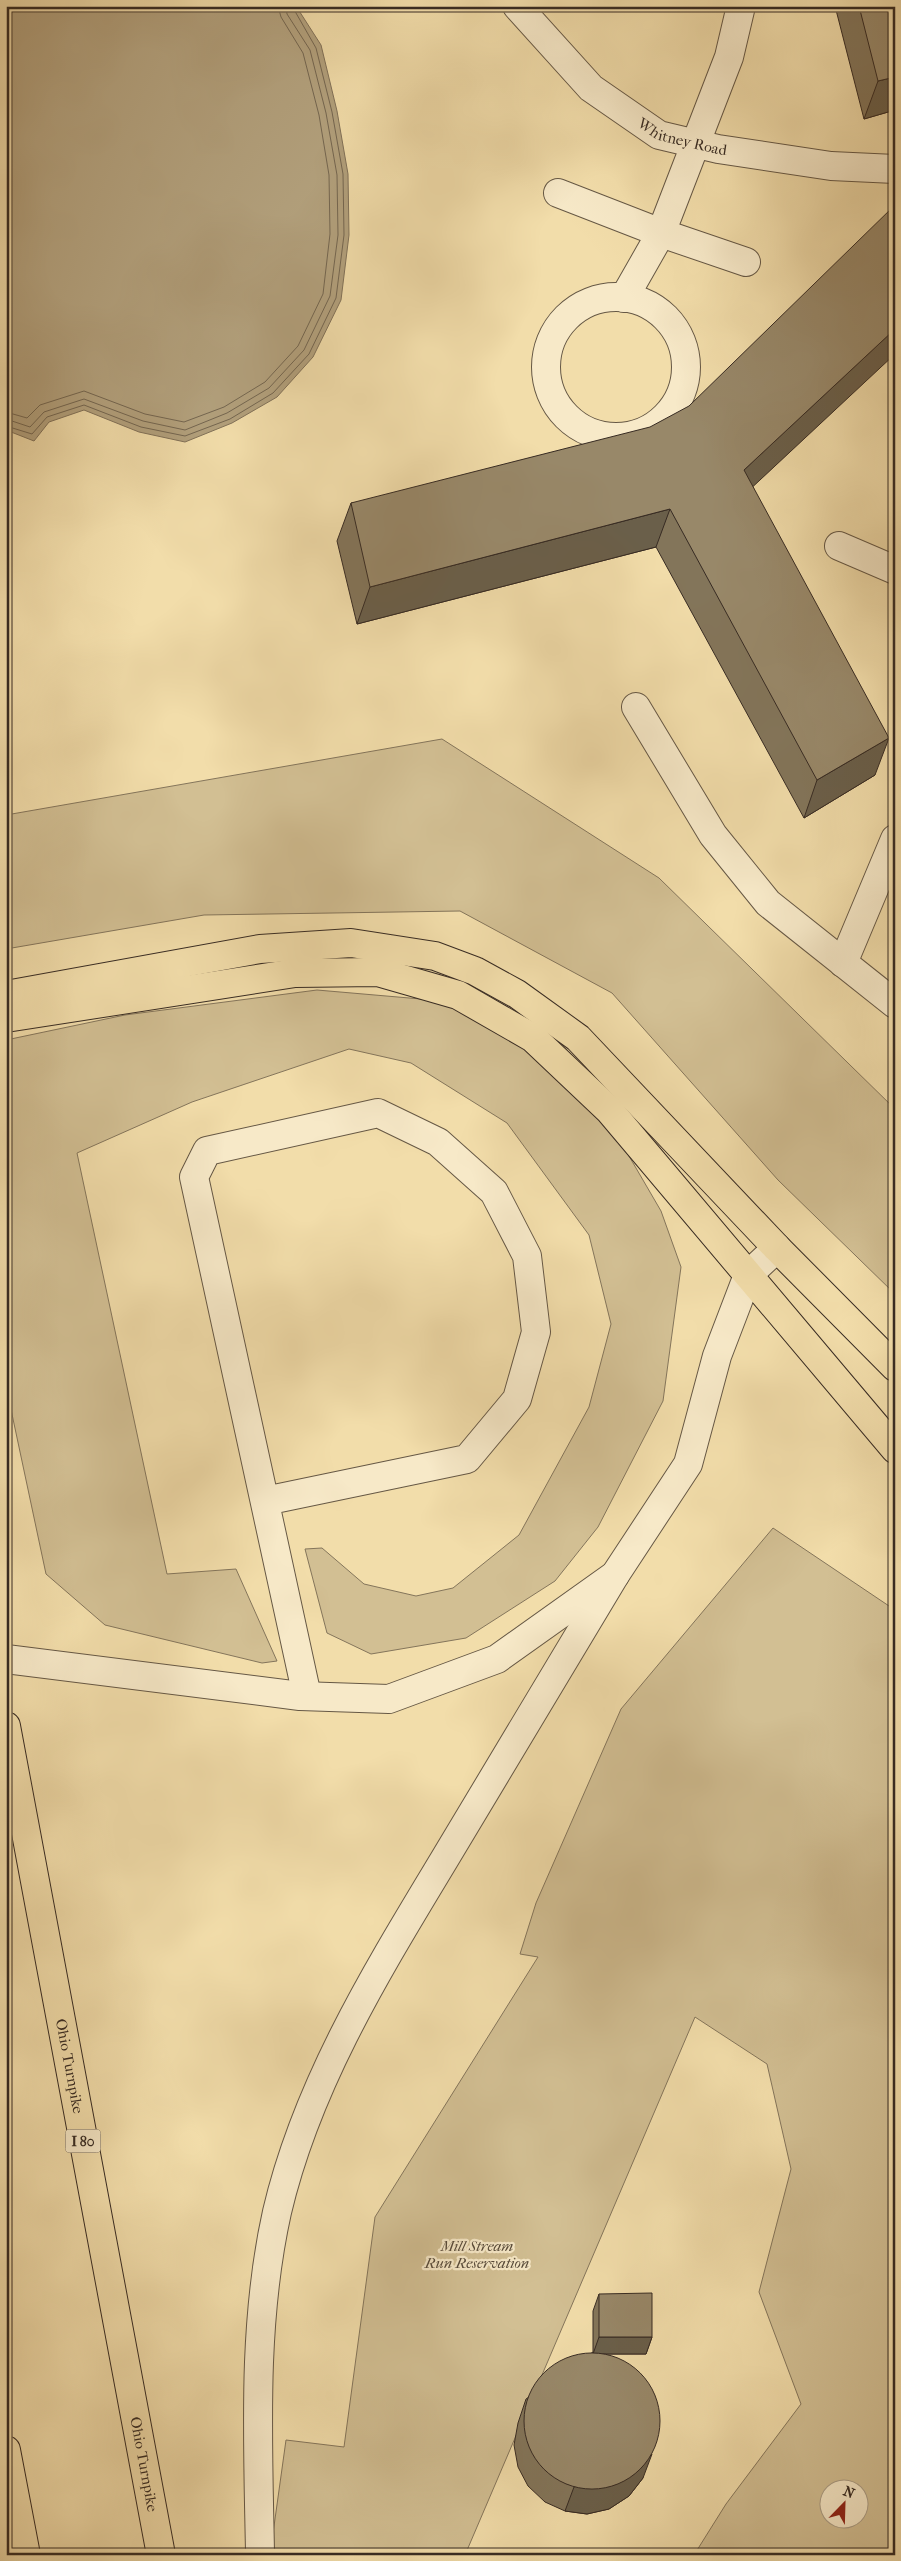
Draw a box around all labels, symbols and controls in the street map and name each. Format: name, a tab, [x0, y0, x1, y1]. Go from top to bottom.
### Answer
street label: Whitney Road	[634, 114, 729, 159]
street label: Ohio Turnpike	[52, 2017, 87, 2116]
road number: I 80	[66, 2130, 100, 2152]
park label: Mill Stream Run Reservation	[424, 2237, 529, 2272]
street label: Ohio Turnpike	[126, 2415, 162, 2514]
north arrow	[818, 2478, 868, 2528]
text: N	[841, 2483, 857, 2503]

